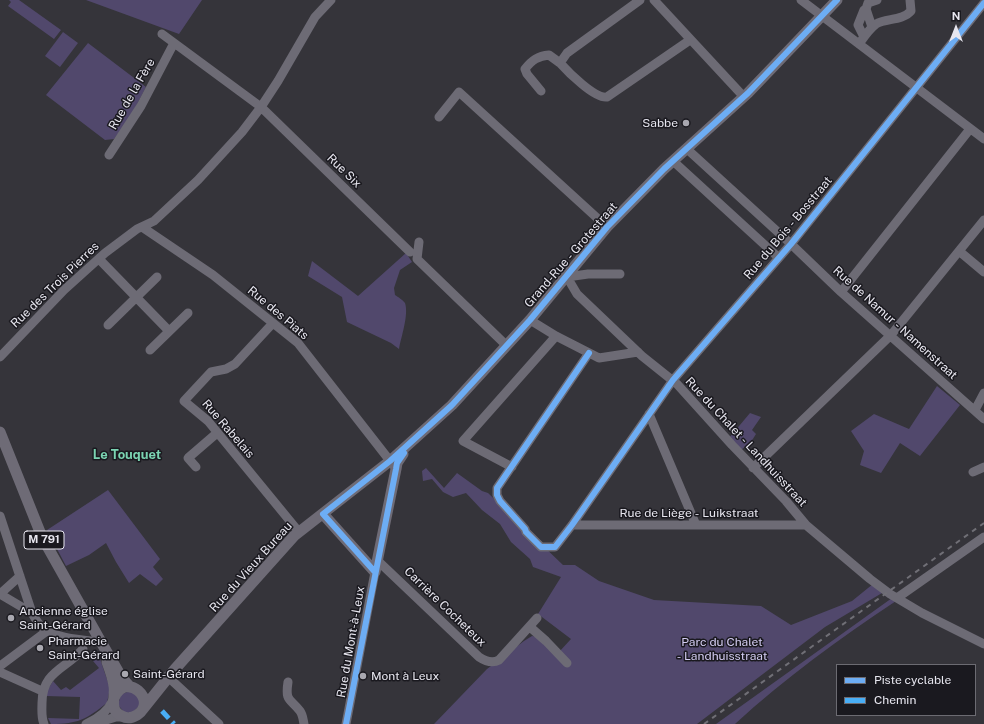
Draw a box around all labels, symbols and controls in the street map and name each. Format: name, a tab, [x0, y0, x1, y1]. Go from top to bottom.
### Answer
north arrow	[936, 8, 976, 48]
text: N	[952, 10, 960, 22]
street label: Rue de la Fère	[106, 56, 158, 132]
place label: Sabbe	[642, 116, 678, 130]
marker: Sabbe	[681, 118, 691, 128]
street label: Rue Six	[324, 151, 364, 191]
street label: Rue du Bois - Bosstraat	[741, 174, 835, 282]
street label: Grand-Rue - Grotestraat	[521, 199, 621, 311]
street label: Rue des Trois Pierres	[8, 239, 102, 331]
street label: Rue de Namur - Namenstraat	[830, 263, 960, 383]
street label: Rue des Piats	[245, 283, 311, 343]
street label: Rue du Chalet - Landhuisstraat	[682, 374, 810, 510]
street label: Rue Rabelais	[199, 397, 257, 461]
district label: Le Touquet	[93, 447, 161, 463]
street label: Rue de Liège - Luikstraat	[619, 506, 759, 520]
street label: Rue du Vieux Bureau	[207, 519, 295, 615]
road number: M 791	[24, 531, 64, 549]
street label: Carrière Cocheteux	[401, 564, 489, 650]
street label: Rue du Mont-à-Leux	[334, 585, 368, 699]
place label: Ancienne église Saint-Gérard	[19, 604, 108, 632]
marker: Ancienne église Saint-Gérard	[6, 613, 16, 623]
place label: Pharmacie Saint-Gérard	[48, 634, 120, 662]
park label: Parc du Chalet - Landhuisstraat	[677, 635, 767, 663]
marker: Pharmacie Saint-Gérard	[35, 643, 45, 653]
legend	[836, 664, 976, 716]
place label: Saint-Gérard	[133, 667, 205, 681]
marker: Saint-Gérard	[120, 669, 130, 679]
place label: Mont à Leux	[371, 669, 439, 683]
marker: Mont à Leux	[358, 671, 368, 681]
text: Piste cyclable	[874, 673, 951, 687]
text: Chemin	[874, 693, 916, 707]

